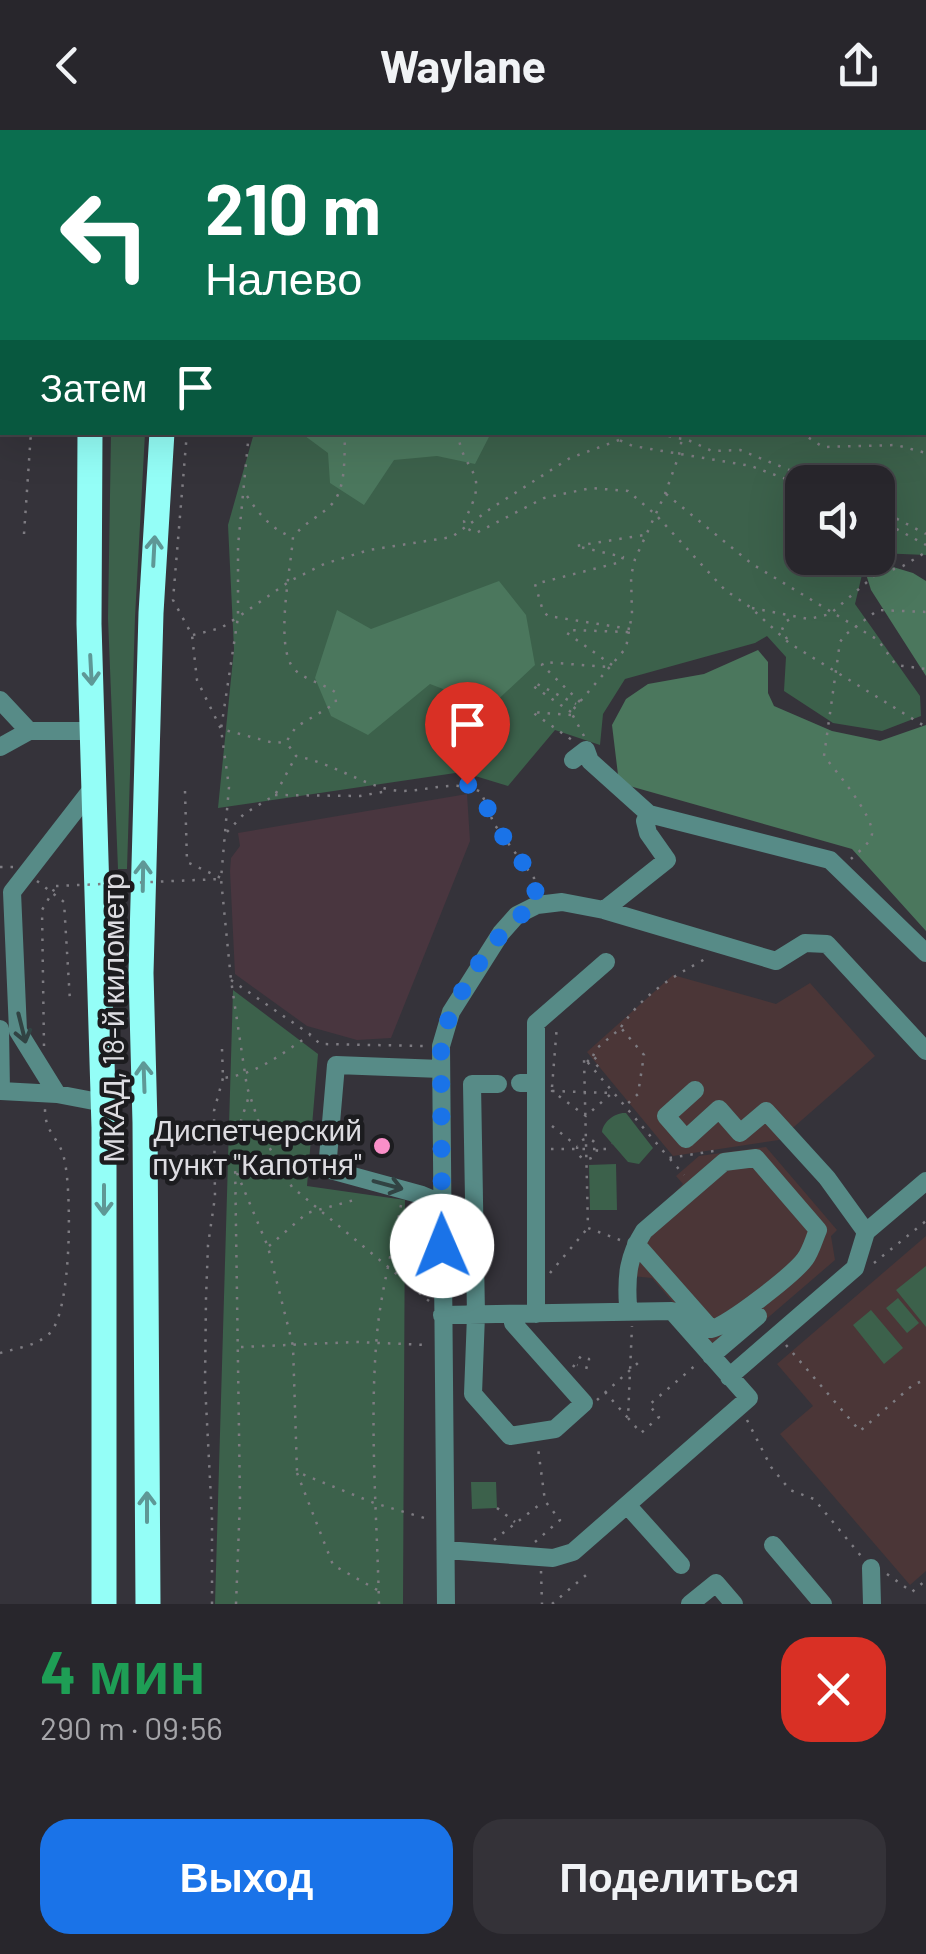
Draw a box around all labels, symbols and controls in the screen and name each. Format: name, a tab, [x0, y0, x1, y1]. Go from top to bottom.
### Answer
icon: back	[40, 38, 95, 93]
text: Waylane	[380, 38, 546, 92]
icon: share	[831, 38, 886, 93]
text: 210 m	[205, 165, 381, 249]
icon: left	[40, 170, 170, 300]
text: Налево	[205, 250, 362, 304]
icon: arrive	[168, 360, 223, 415]
text: Затем	[40, 364, 148, 410]
map controls	[785, 465, 895, 575]
button: sound	[785, 465, 895, 575]
one-way arrow	[145, 536, 164, 568]
one-way arrow	[82, 653, 101, 685]
pin	[425, 682, 510, 785]
icon: arrive	[440, 697, 495, 752]
one-way arrow	[134, 860, 153, 892]
street label: МКАД, 18-й километр	[94, 873, 130, 1163]
one-way arrow	[14, 1011, 32, 1043]
one-way arrow	[135, 1061, 154, 1093]
place label: Диспетчерский пункт "Капотня"	[152, 1111, 362, 1181]
marker: Диспетчерский пункт "Капотня"	[371, 1135, 393, 1157]
one-way arrow	[372, 1177, 404, 1196]
one-way arrow	[94, 1184, 114, 1216]
position arrow	[390, 1194, 494, 1298]
one-way arrow	[138, 1491, 156, 1524]
text: 4 мин	[40, 1634, 206, 1706]
button: close	[781, 1637, 886, 1742]
text: 290 m · 09:56	[40, 1708, 223, 1746]
button: Выход	[40, 1819, 453, 1934]
button: Поделиться	[473, 1819, 886, 1934]

